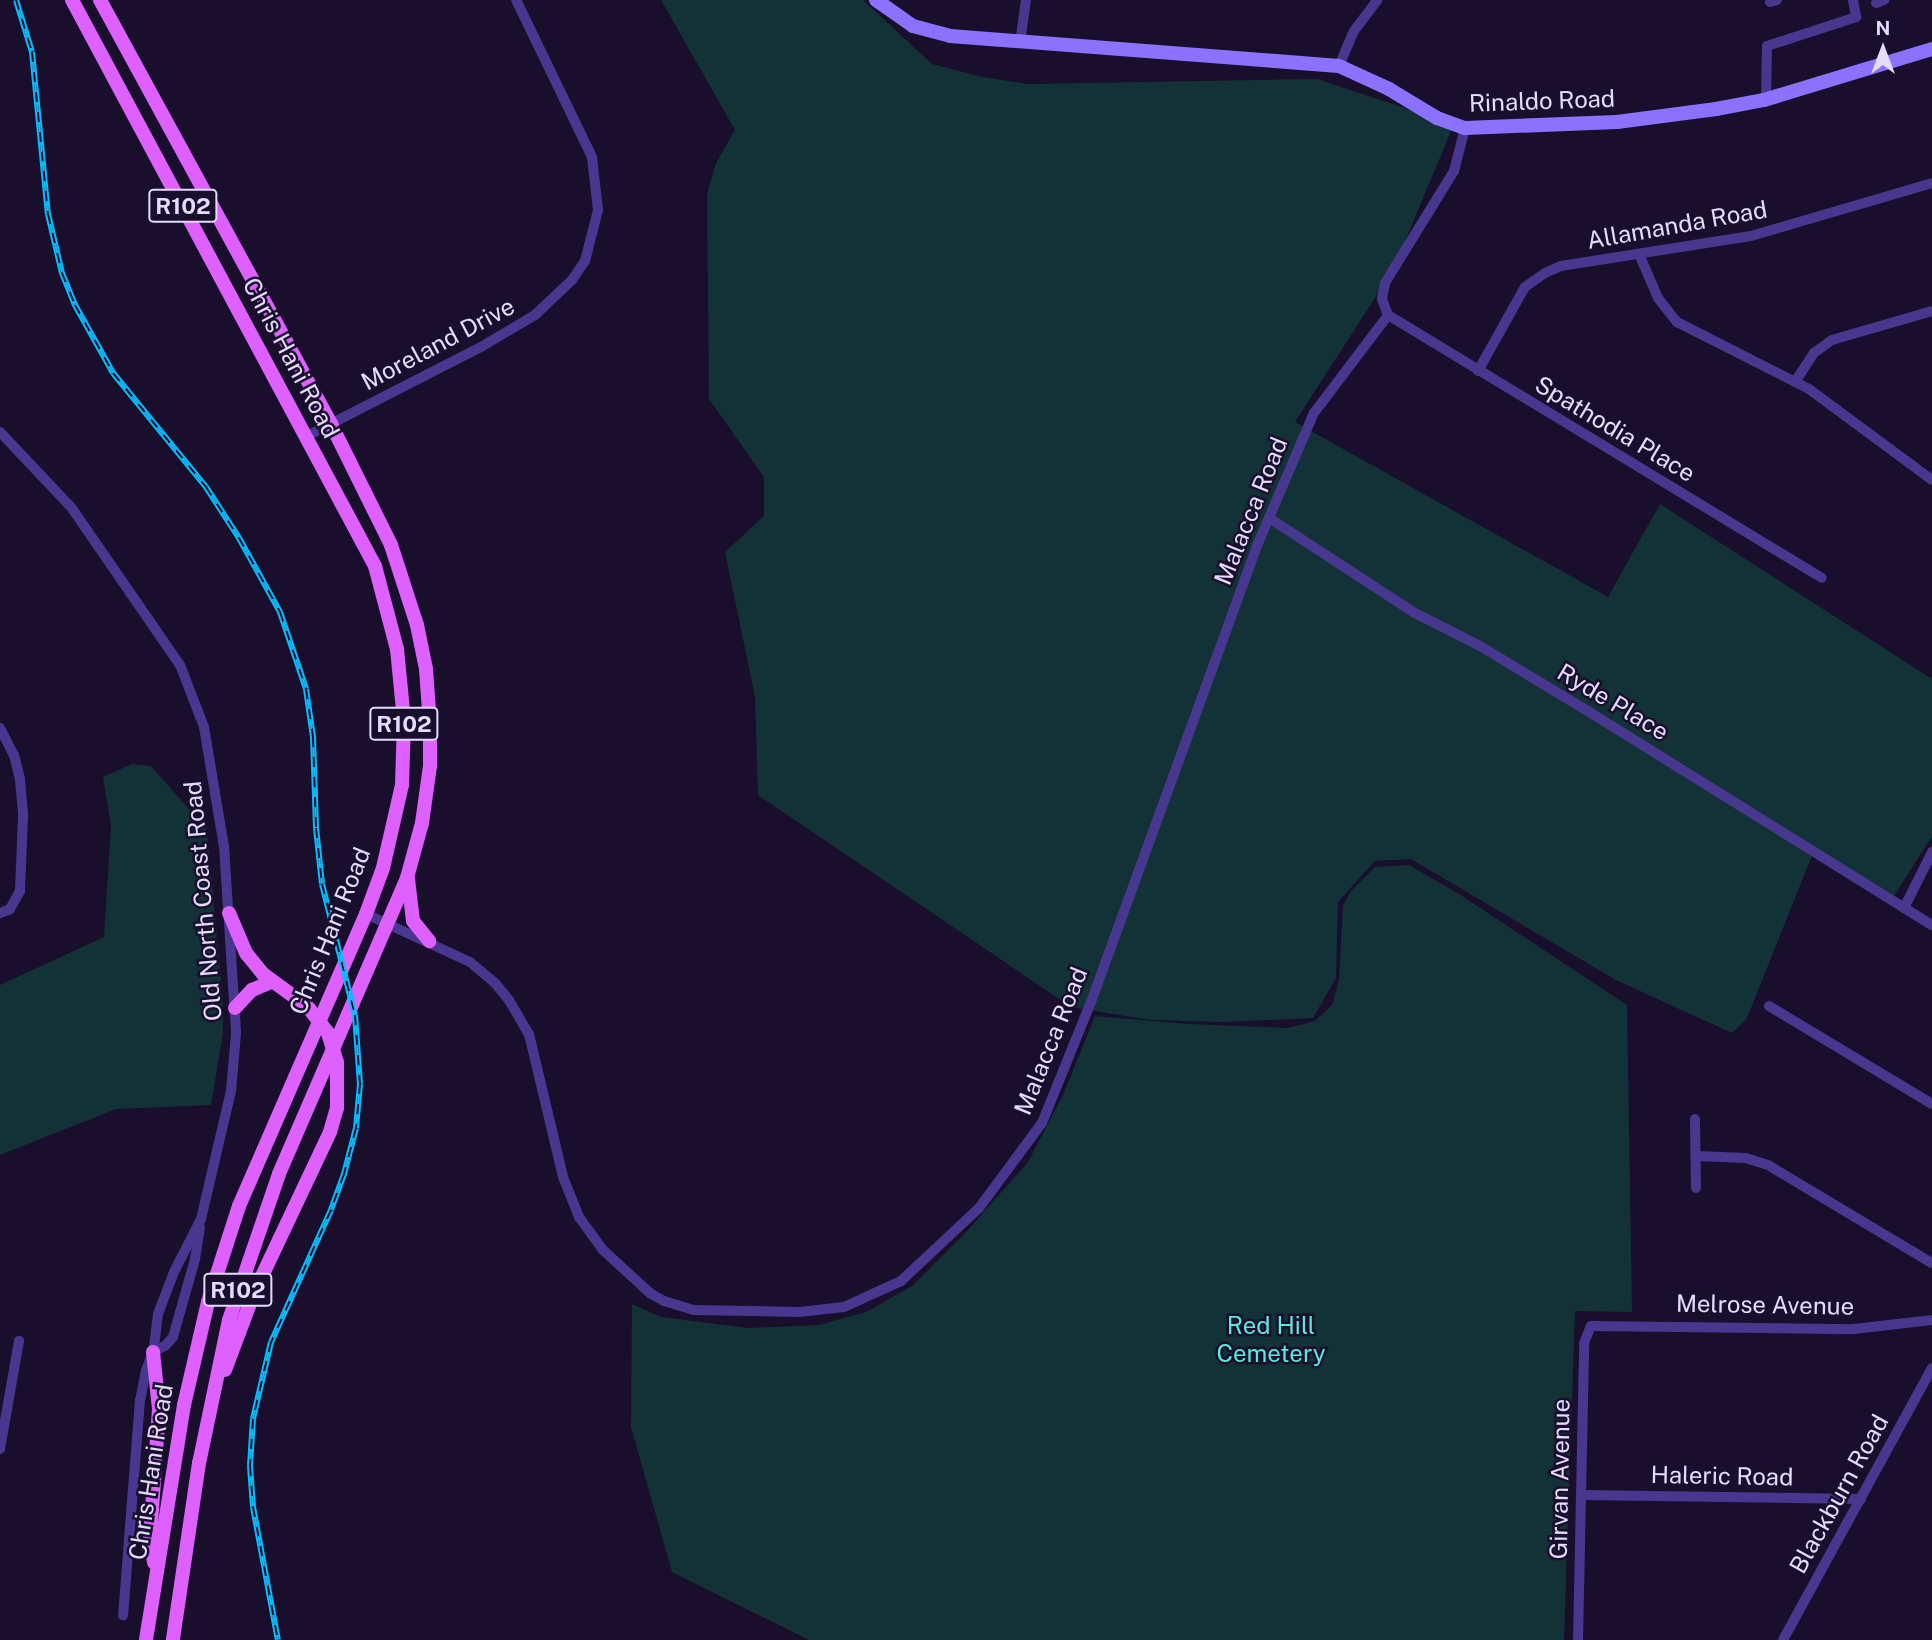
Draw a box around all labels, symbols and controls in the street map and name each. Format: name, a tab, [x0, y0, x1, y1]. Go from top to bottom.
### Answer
north arrow	[1848, 14, 1918, 84]
text: N	[1876, 17, 1890, 39]
street label: Rinaldo Road	[1468, 84, 1616, 118]
road number: R102	[148, 186, 218, 226]
street label: Allamanda Road	[1585, 195, 1769, 255]
street label: Chris Hani Road	[237, 273, 345, 443]
street label: Moreland Drive	[357, 292, 519, 396]
street label: Spathodia Place	[1530, 370, 1700, 488]
street label: Malacca Road	[1208, 433, 1294, 589]
street label: Ryde Place	[1552, 658, 1674, 746]
road number: R102	[369, 704, 439, 744]
street label: Old North Coast Road	[178, 780, 228, 1022]
street label: Chris Hani Road	[283, 843, 377, 1019]
street label: Malacca Road	[1008, 963, 1094, 1119]
road number: R102	[203, 1270, 273, 1310]
street label: Melrose Avenue	[1676, 1289, 1854, 1321]
park label: Red Hill Cemetery	[1216, 1312, 1326, 1368]
street label: Chris Hani Road	[123, 1382, 179, 1562]
street label: Girvan Avenue	[1544, 1398, 1576, 1560]
street label: Blackburn Road	[1783, 1410, 1895, 1578]
street label: Haleric Road	[1650, 1460, 1794, 1492]

